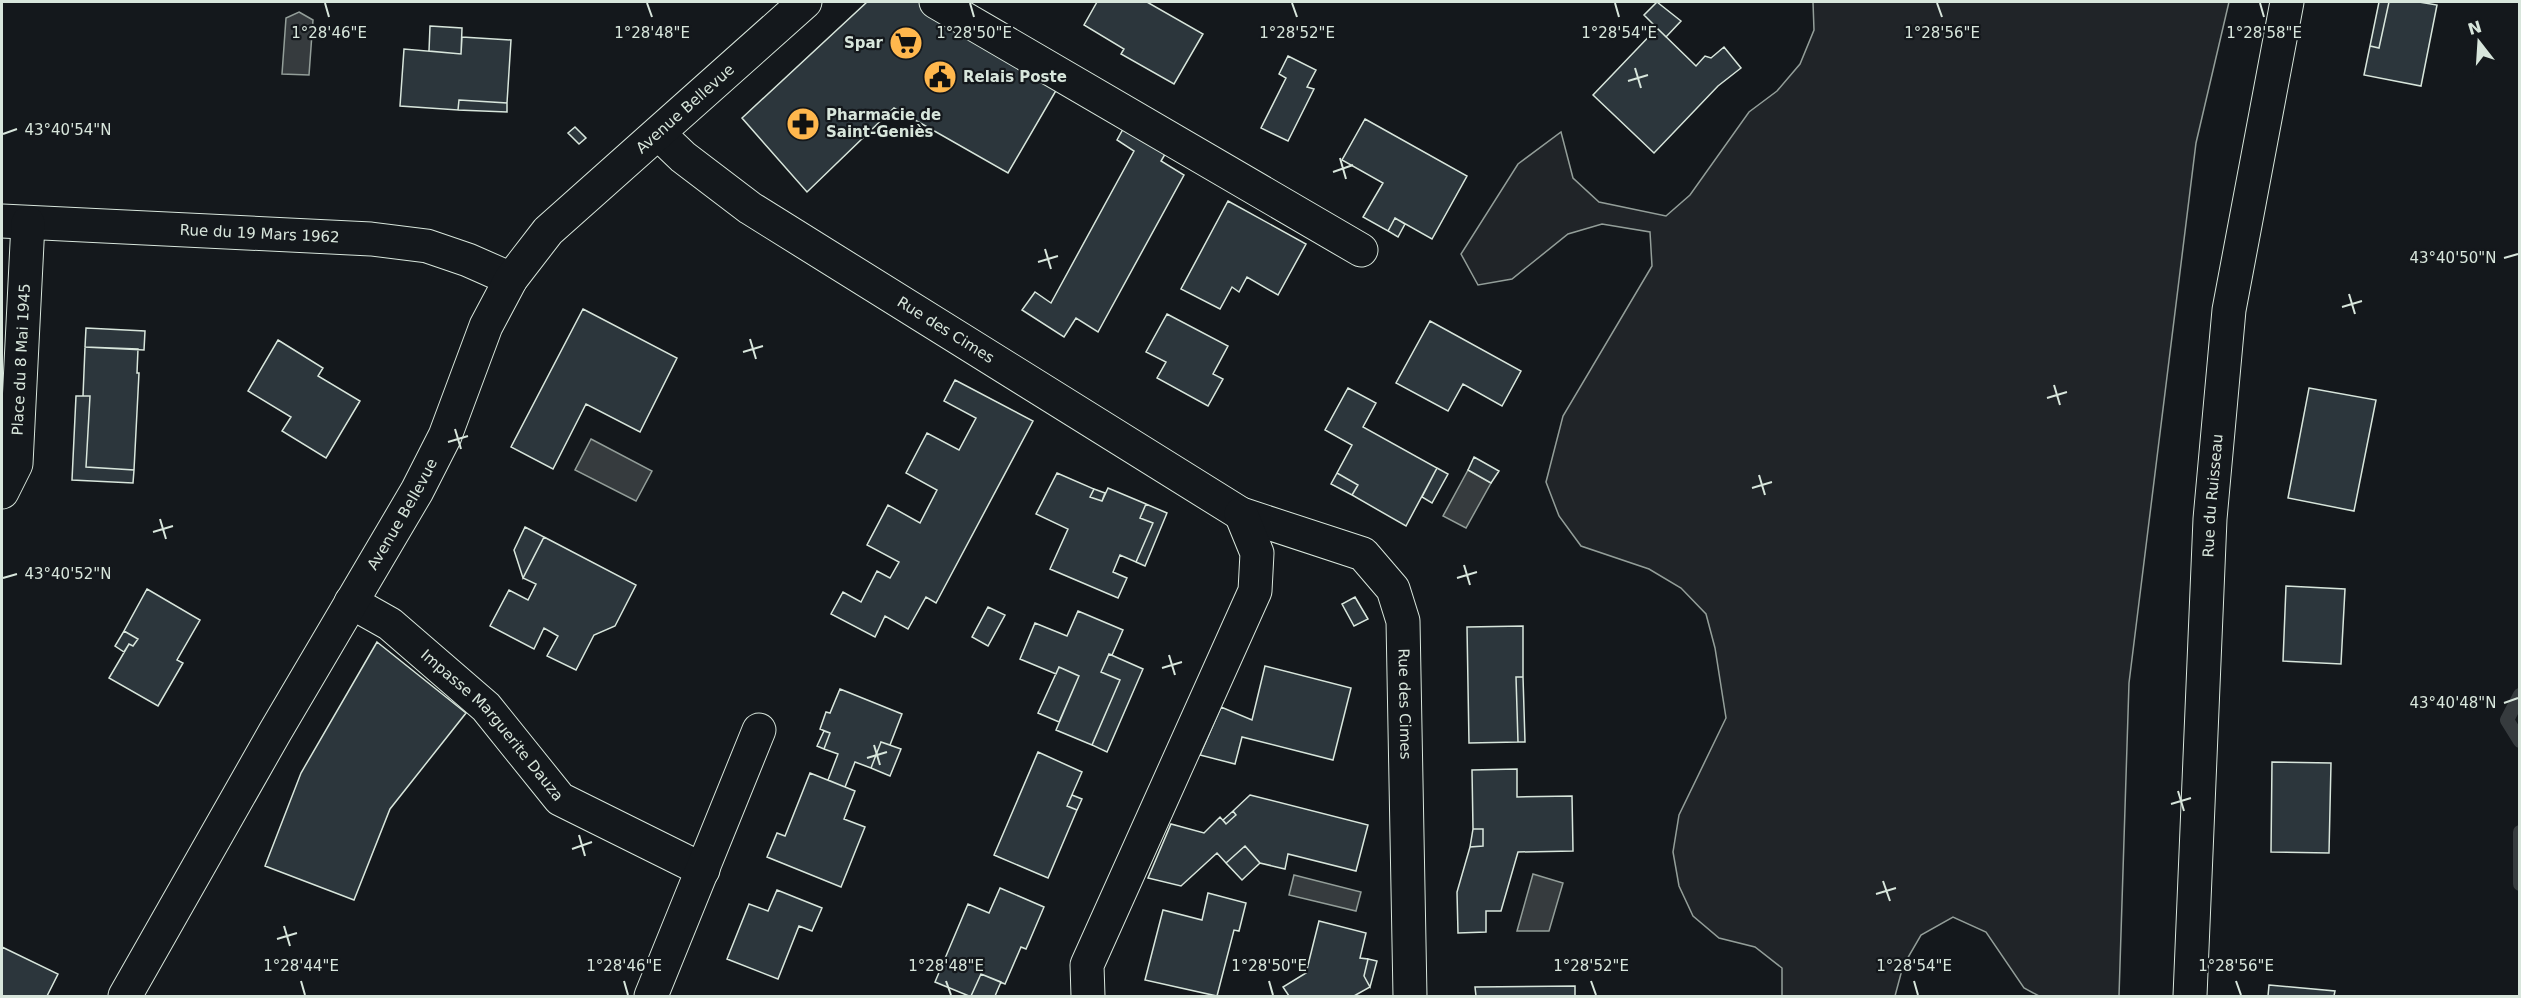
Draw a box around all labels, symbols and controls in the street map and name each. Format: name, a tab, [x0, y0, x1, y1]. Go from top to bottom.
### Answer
north arrow	[2449, 12, 2509, 72]
text: N	[2466, 17, 2484, 39]
text: 1°28'46"E	[291, 24, 367, 42]
text: 1°28'48"E	[614, 24, 690, 42]
text: 1°28'50"E	[936, 24, 1012, 42]
text: 1°28'52"E	[1259, 24, 1335, 42]
text: 1°28'54"E	[1581, 24, 1657, 42]
text: 1°28'56"E	[1904, 24, 1980, 42]
text: 1°28'58"E	[2226, 24, 2302, 42]
supermarket icon: Spar	[888, 25, 924, 61]
place label: Spar	[844, 34, 884, 52]
public building icon: Relais Poste	[922, 59, 958, 95]
street label: Avenue Bellevue	[632, 60, 738, 157]
place label: Relais Poste	[963, 68, 1067, 86]
pharmacy icon: Pharmacie de Saint-Geniès	[785, 106, 821, 142]
place label: Pharmacie de Saint-Geniès	[826, 106, 941, 141]
text: 43°40'54"N	[24, 121, 112, 139]
street label: Rue du 19 Mars 1962	[179, 221, 340, 246]
text: 43°40'50"N	[2409, 249, 2497, 267]
street label: Place du 8 Mai 1945	[8, 283, 34, 436]
street label: Rue des Cimes	[894, 293, 998, 367]
street label: Rue du Ruisseau	[2199, 433, 2227, 558]
street label: Avenue Bellevue	[364, 455, 441, 573]
text: 43°40'52"N	[24, 565, 112, 583]
street label: Impasse Marguerite Dauza	[417, 646, 567, 805]
street label: Rue des Cimes	[1395, 648, 1415, 760]
text: 43°40'48"N	[2409, 694, 2497, 712]
text: 1°28'44"E	[263, 957, 339, 975]
text: 1°28'46"E	[586, 957, 662, 975]
text: 1°28'48"E	[908, 957, 984, 975]
text: 1°28'50"E	[1231, 957, 1307, 975]
text: 1°28'52"E	[1553, 957, 1629, 975]
text: 1°28'54"E	[1876, 957, 1952, 975]
text: 1°28'56"E	[2198, 957, 2274, 975]

